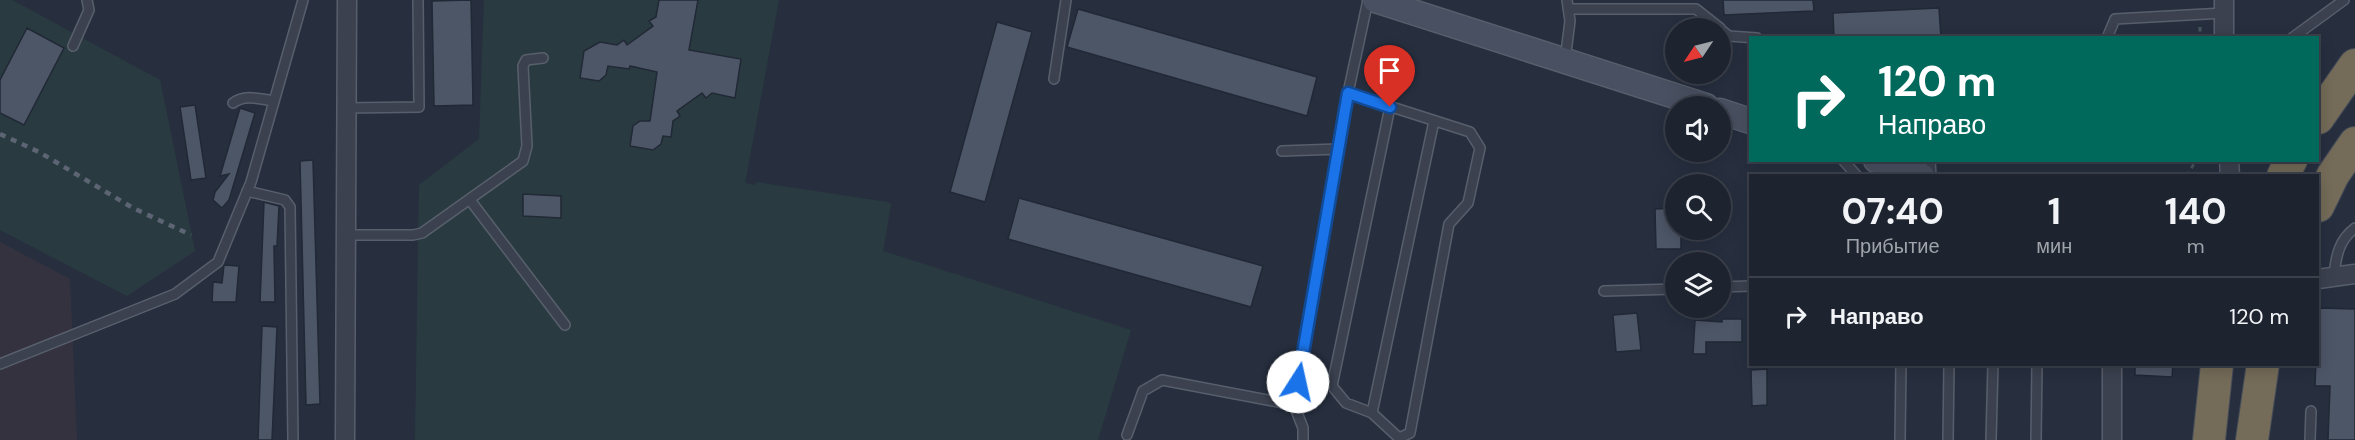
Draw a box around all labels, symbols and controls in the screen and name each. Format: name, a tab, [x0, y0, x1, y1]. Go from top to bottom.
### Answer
north arrow	[1665, 18, 1731, 84]
map controls	[1665, 18, 1731, 318]
pin	[1364, 45, 1415, 107]
icon: arrive	[1373, 54, 1406, 87]
text: 120 m	[1878, 54, 1996, 109]
icon: right	[1779, 60, 1857, 138]
button: sound	[1665, 96, 1731, 162]
text: Направо	[1878, 107, 1986, 142]
button: search	[1665, 174, 1731, 240]
text: 07:40	[1841, 188, 1944, 235]
text: 1	[2048, 188, 2061, 235]
text: 140	[2165, 188, 2227, 235]
text: Прибытие	[1846, 233, 1940, 259]
text: мин	[2036, 233, 2072, 259]
text: m	[2187, 233, 2205, 259]
button: layers	[1665, 252, 1731, 318]
icon: right	[1779, 300, 1812, 333]
text: Направо	[1830, 302, 1924, 331]
text: 120 m	[2229, 302, 2289, 331]
position arrow	[1266, 350, 1330, 414]

